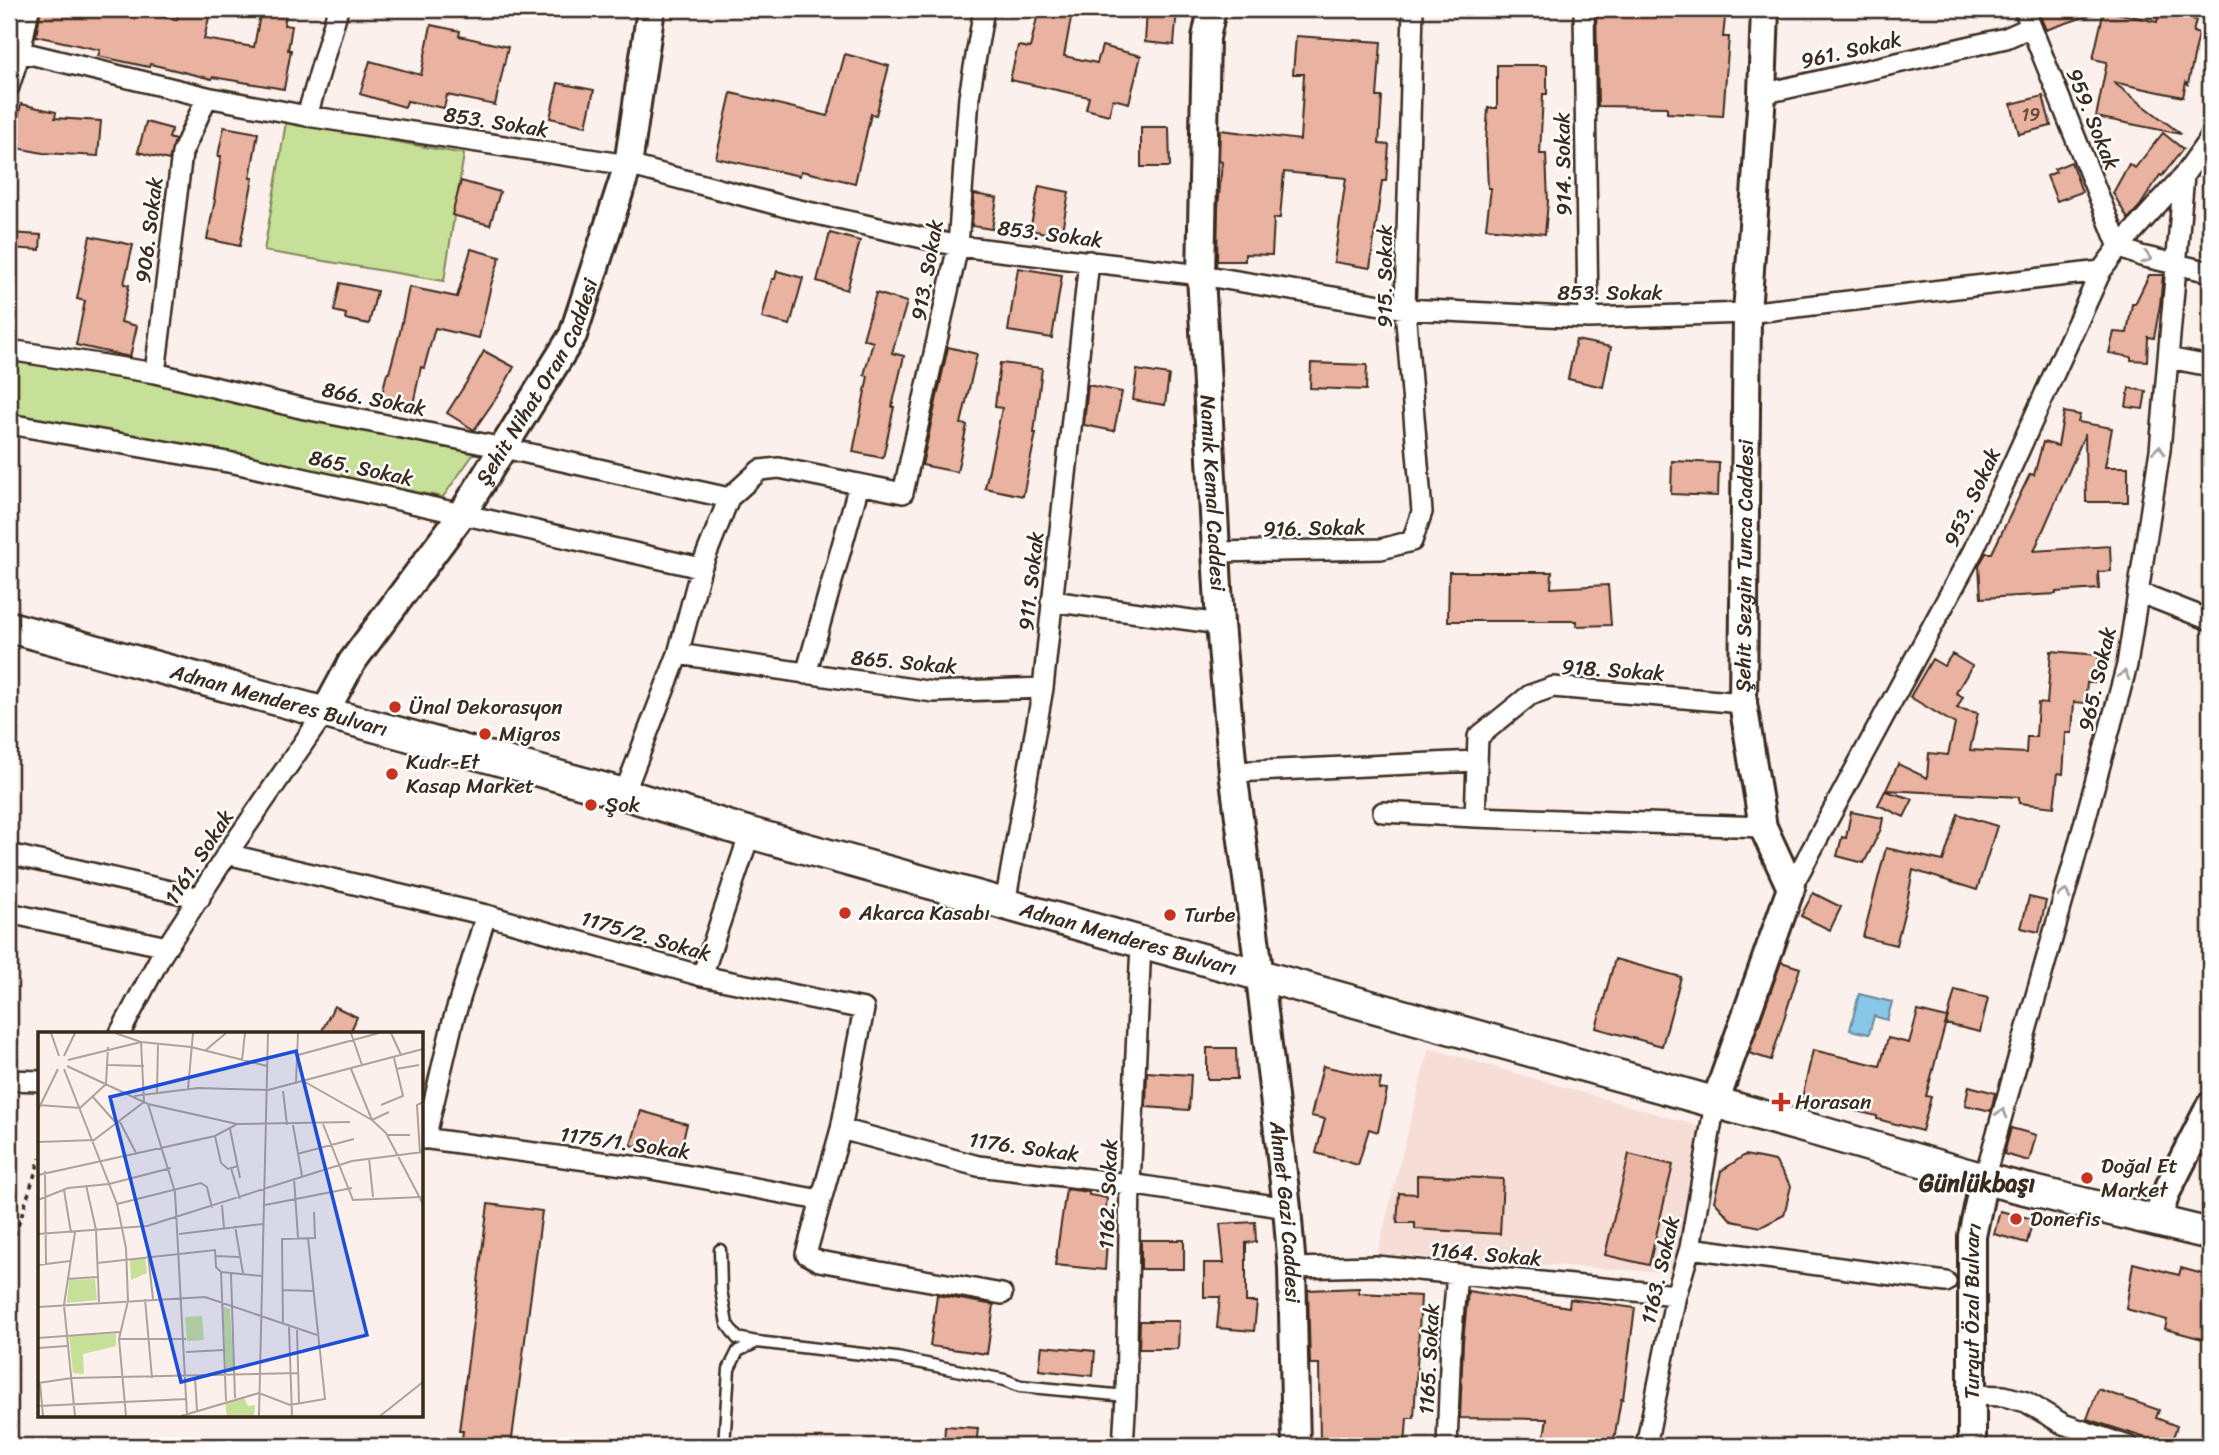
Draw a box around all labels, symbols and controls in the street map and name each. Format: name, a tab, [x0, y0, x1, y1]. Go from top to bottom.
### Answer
street label: 961. Sokak	[1797, 20, 1905, 80]
street label: 959. Sokak	[2055, 62, 2131, 176]
street label: 853. Sokak	[441, 95, 551, 149]
house number: 19	[2022, 99, 2040, 131]
street label: 914. Sokak	[1543, 112, 1583, 216]
street label: 906. Sokak	[124, 175, 174, 285]
street label: 853. Sokak	[995, 209, 1105, 259]
street label: 913. Sokak	[899, 217, 955, 323]
street label: 915. Sokak	[1366, 224, 1404, 328]
one-way arrow	[2141, 249, 2153, 264]
street label: Şehit Nihat Oran Caddesi	[465, 272, 609, 493]
street label: 853. Sokak	[1557, 274, 1663, 312]
street label: 866. Sokak	[319, 370, 429, 428]
street label: Namık Kemal Caddesi	[1189, 394, 1237, 593]
street label: 865. Sokak	[305, 438, 417, 498]
street label: Şehit Sezgin Tunca Caddesi	[1724, 438, 1765, 692]
street label: 953. Sokak	[1932, 441, 2012, 553]
one-way arrow	[2152, 444, 2167, 456]
street label: 916. Sokak	[1263, 508, 1365, 548]
street label: 911. Sokak	[1007, 530, 1055, 632]
street label: 965. Sokak	[2067, 623, 2127, 735]
street label: 865. Sokak	[850, 638, 958, 686]
street label: 918. Sokak	[1560, 647, 1666, 693]
street label: Adnan Menderes Bulvarı	[165, 652, 392, 748]
one-way arrow	[2116, 669, 2130, 681]
place label: Ünal Dekorasyon	[409, 688, 563, 726]
marker: Ünal Dekorasyon	[387, 699, 403, 715]
place label: Migros	[499, 715, 561, 753]
marker: Migros	[477, 726, 493, 742]
place label: Kudr-Et Kasap Market	[406, 743, 534, 805]
marker: Kudr-Et Kasap Market	[384, 766, 400, 782]
place label: Şok	[605, 786, 641, 824]
marker: Şok	[583, 797, 599, 813]
street label: 1161. Sokak	[154, 802, 244, 912]
one-way arrow	[2056, 889, 2071, 901]
street label: Adnan Menderes Bulvarı	[1014, 890, 1242, 987]
place label: Akarca Kasabı	[858, 894, 990, 932]
place label: Turbe	[1184, 896, 1236, 934]
street label: 1175/2. Sokak	[576, 899, 716, 973]
marker: Akarca Kasabı	[837, 905, 853, 921]
marker: Turbe	[1162, 907, 1178, 923]
inset map	[38, 1032, 424, 1416]
place label: Horasan	[1795, 1083, 1871, 1121]
marker: Horasan	[1773, 1094, 1789, 1110]
one-way arrow	[1994, 1107, 2009, 1119]
street label: 1175/1. Sokak	[558, 1115, 692, 1171]
street label: Ahmet Gazi Caddesi	[1258, 1118, 1312, 1305]
street label: 1176. Sokak	[967, 1120, 1081, 1174]
street label: 1162. Sokak	[1087, 1138, 1129, 1250]
place label: Doğal Et Market	[2101, 1147, 2178, 1209]
district label: Günlükbaşı	[1919, 1162, 2035, 1204]
marker: Doğal Et Market	[2079, 1170, 2095, 1186]
place label: Donefis	[2030, 1200, 2101, 1238]
marker: Donefis	[2008, 1211, 2024, 1227]
street label: 1163. Sokak	[1629, 1212, 1691, 1328]
street label: Turgut Özal Bulvarı	[1953, 1219, 1993, 1399]
street label: 1164. Sokak	[1429, 1230, 1543, 1278]
street label: 1165. Sokak	[1407, 1302, 1451, 1416]

